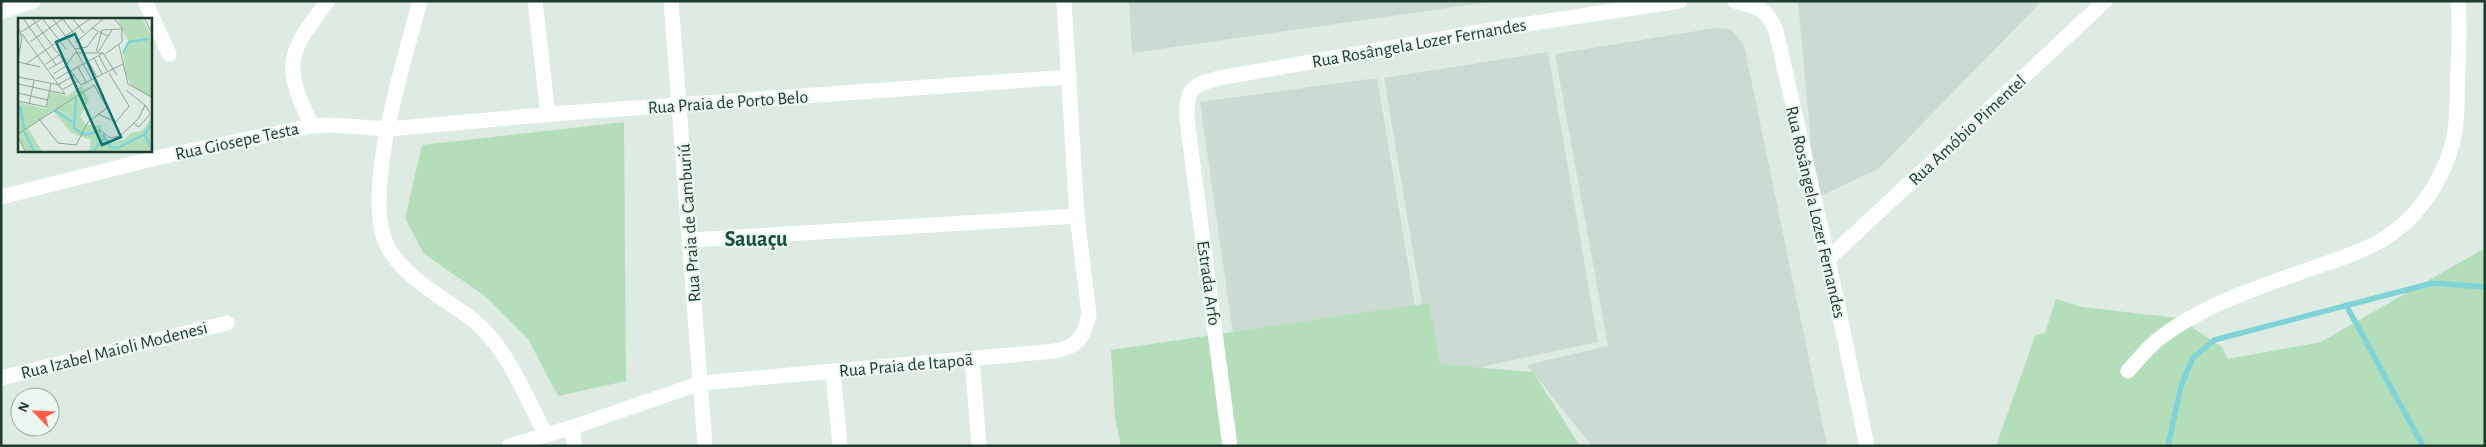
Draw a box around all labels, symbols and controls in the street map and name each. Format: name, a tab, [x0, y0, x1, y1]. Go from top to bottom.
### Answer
street label: Rua Rosângela Lozer Fernandes	[1311, 16, 1528, 72]
inset map	[18, 18, 151, 151]
street label: Rua Amóbio Pimentel	[1906, 72, 2030, 189]
street label: Rua Praia de Porto Belo	[647, 88, 809, 118]
street label: Rua Rosângela Lozer Fernandes	[1782, 104, 1848, 320]
street label: Rua Giosepe Testa	[174, 120, 301, 164]
street label: Rua Praia de Camburiú	[675, 143, 705, 303]
district label: Sauaçu	[724, 228, 788, 250]
street label: Estrada Arfo	[1193, 239, 1223, 327]
street label: Rua Izabel Maioli Modenesi	[19, 319, 209, 383]
street label: Rua Praia de Itapoã	[838, 351, 974, 381]
north arrow	[10, 387, 60, 437]
text: N	[16, 400, 32, 414]

